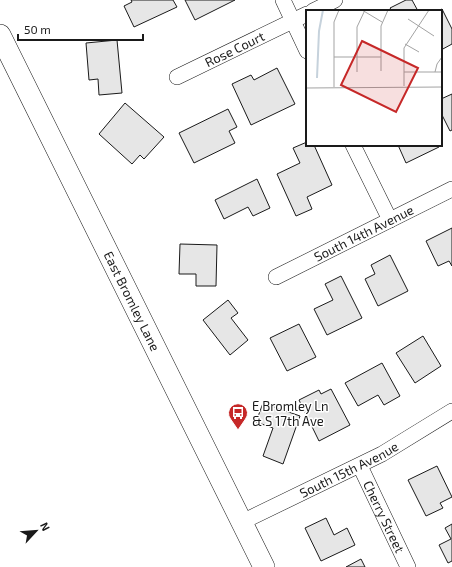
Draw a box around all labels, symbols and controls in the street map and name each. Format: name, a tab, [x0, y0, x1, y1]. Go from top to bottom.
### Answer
inset map	[306, 10, 442, 146]
scale bar	[18, 16, 143, 42]
text: 50 m	[24, 22, 51, 36]
street label: Rose Court	[202, 28, 267, 70]
street label: South 14th Avenue	[311, 202, 416, 265]
street label: East Bromley Lane	[101, 248, 164, 354]
place label: E Bromley Ln & S 17th Ave	[252, 398, 329, 429]
bus stop icon: E Bromley Ln & S 17th Ave	[227, 402, 249, 430]
street label: South 15th Avenue	[297, 438, 401, 501]
street label: Cherry Street	[360, 478, 408, 555]
north arrow	[16, 511, 56, 551]
text: N	[38, 520, 53, 533]

